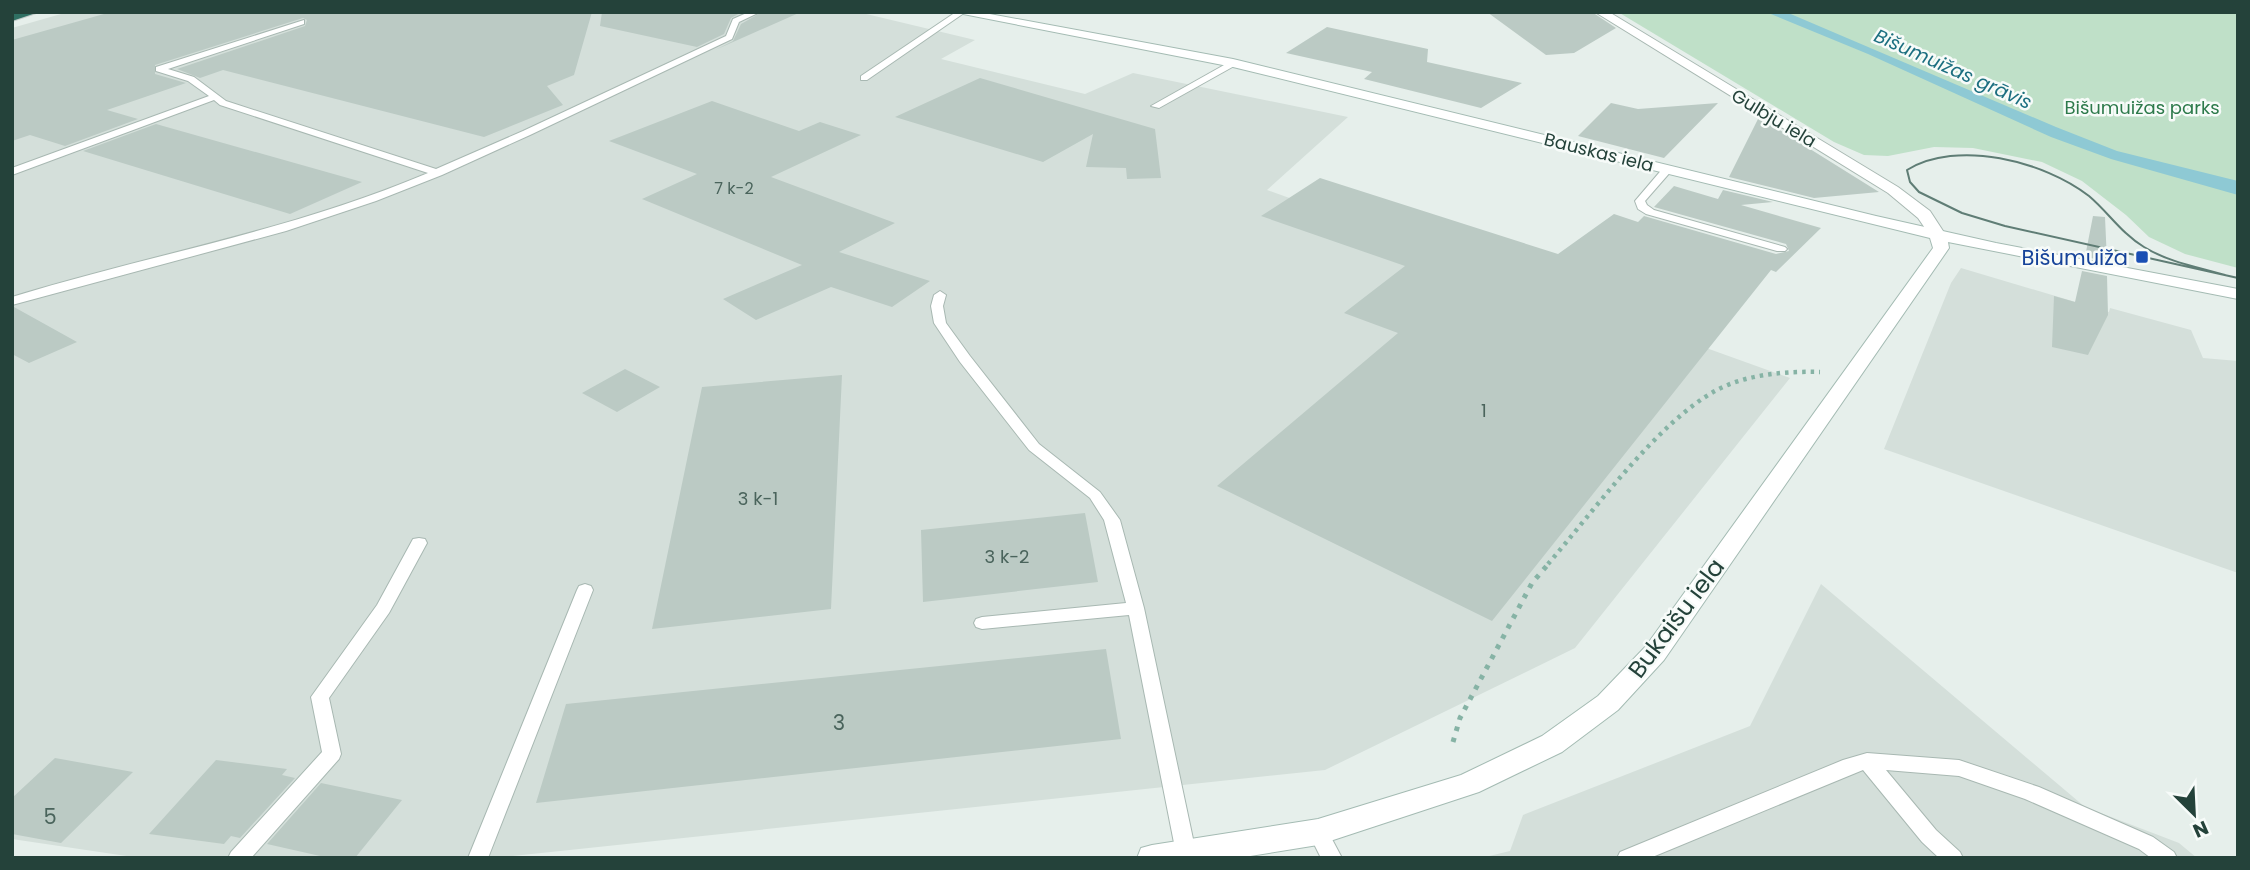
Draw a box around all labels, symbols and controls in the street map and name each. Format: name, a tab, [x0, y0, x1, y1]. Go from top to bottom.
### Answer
water label: Bišumuižas grāvis	[1870, 22, 2036, 116]
street label: Gulbju iela	[1727, 83, 1821, 153]
park label: Bišumuižas parks	[2064, 95, 2220, 120]
street label: Bauskas iela	[1542, 126, 1656, 178]
house number: 7 k-2	[714, 177, 754, 200]
place label: Bišumuiža	[2022, 243, 2128, 272]
marker: Bišumuiža	[2134, 249, 2150, 265]
house number: 1	[1481, 398, 1487, 423]
house number: 3 k-1	[738, 486, 778, 511]
house number: 3 k-2	[985, 544, 1029, 569]
street label: Bukaišu iela	[1620, 551, 1732, 685]
house number: 3	[833, 708, 845, 737]
north arrow	[2159, 779, 2229, 849]
house number: 5	[43, 802, 57, 831]
text: N	[2189, 814, 2213, 844]

